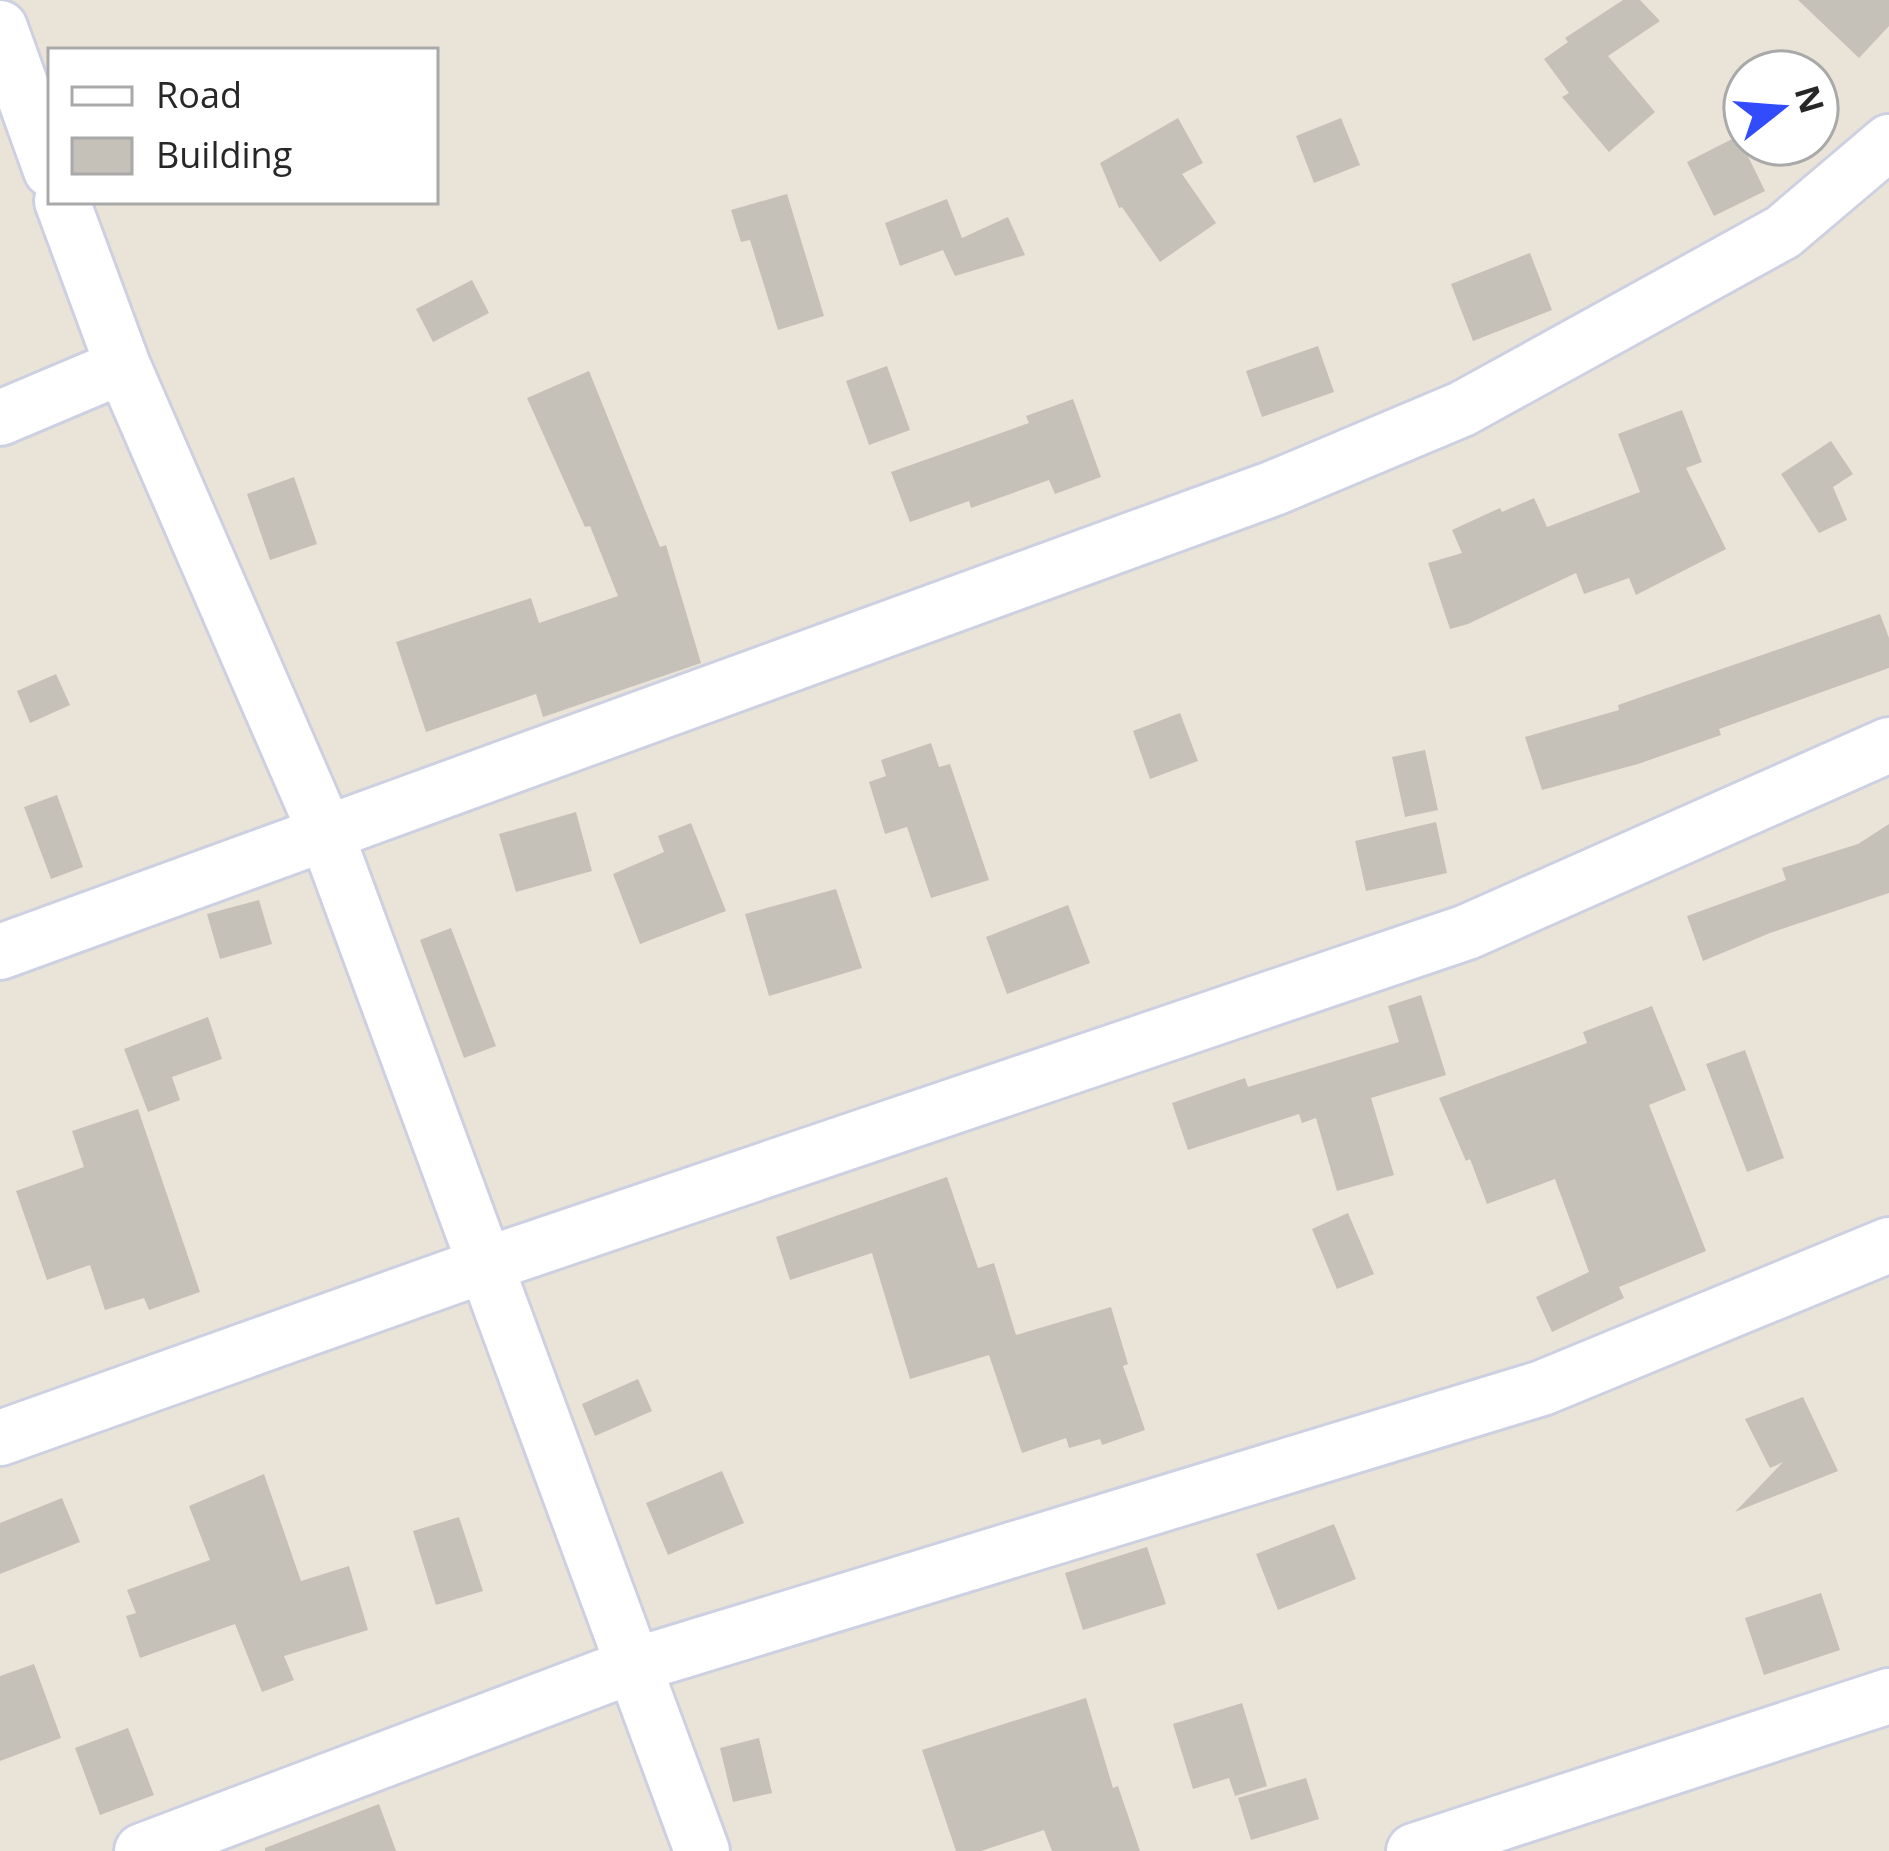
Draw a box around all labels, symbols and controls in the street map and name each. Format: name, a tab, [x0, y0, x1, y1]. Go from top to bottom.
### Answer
legend	[48, 48, 438, 204]
north arrow	[1721, 48, 1841, 168]
text: Road	[156, 70, 242, 119]
text: N	[1785, 80, 1836, 118]
text: Building	[156, 130, 292, 179]

